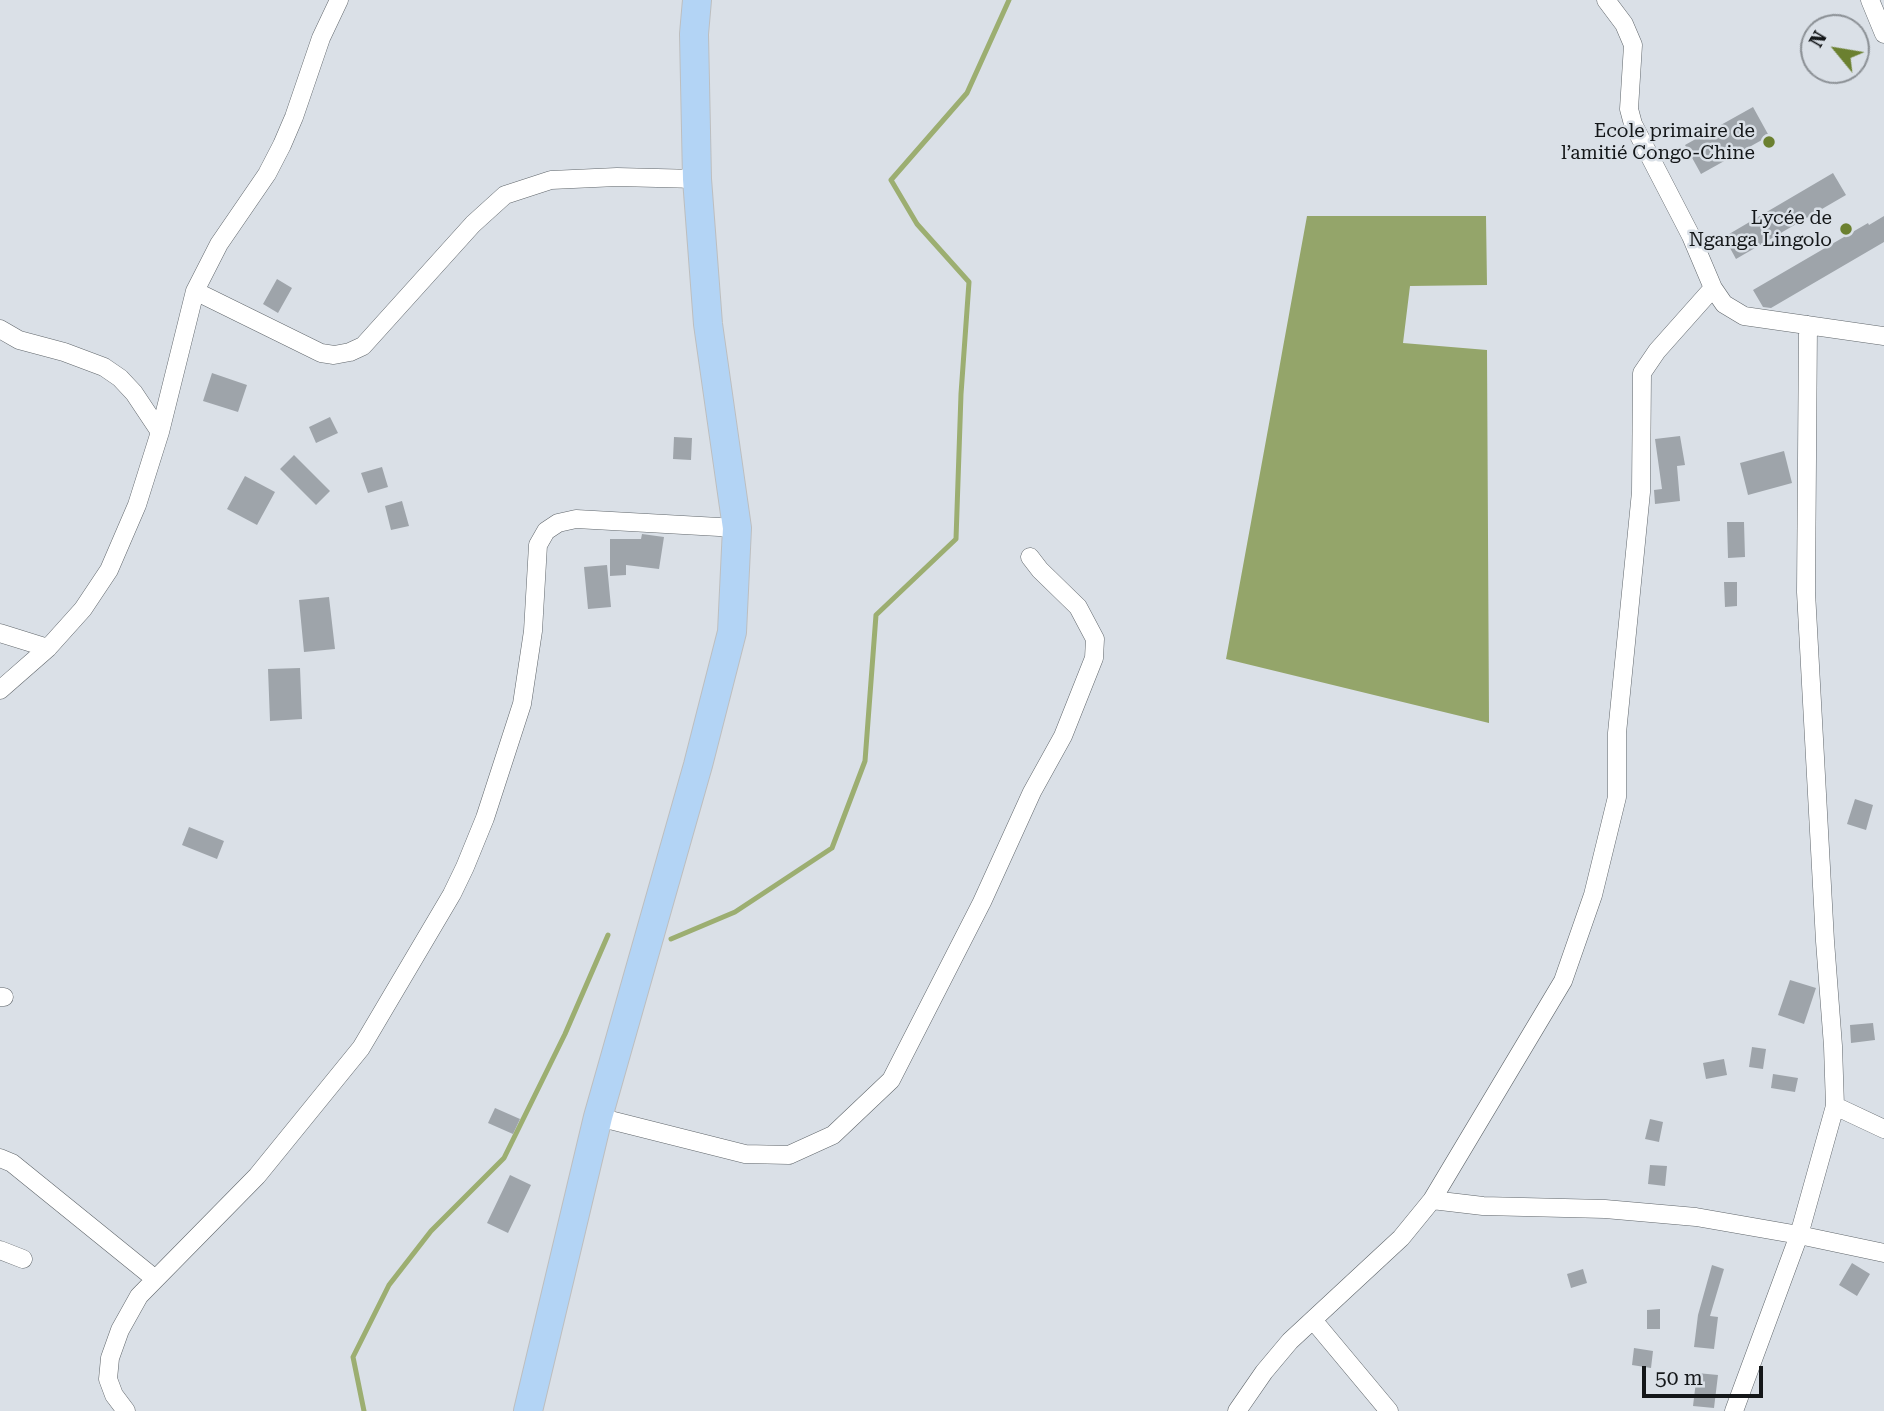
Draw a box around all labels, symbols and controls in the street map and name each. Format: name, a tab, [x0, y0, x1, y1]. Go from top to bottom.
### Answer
north arrow	[1800, 14, 1870, 84]
text: N	[1804, 27, 1832, 51]
place label: Ecole primaire de l’amitié Congo-Chine	[1561, 120, 1755, 164]
marker: Ecole primaire de l’amitié Congo-Chine	[1761, 134, 1777, 150]
place label: Lycée de Nganga Lingolo	[1689, 207, 1832, 251]
marker: Lycée de Nganga Lingolo	[1838, 221, 1854, 237]
scale bar	[1646, 1352, 1767, 1396]
text: 50 m	[1655, 1366, 1703, 1390]

